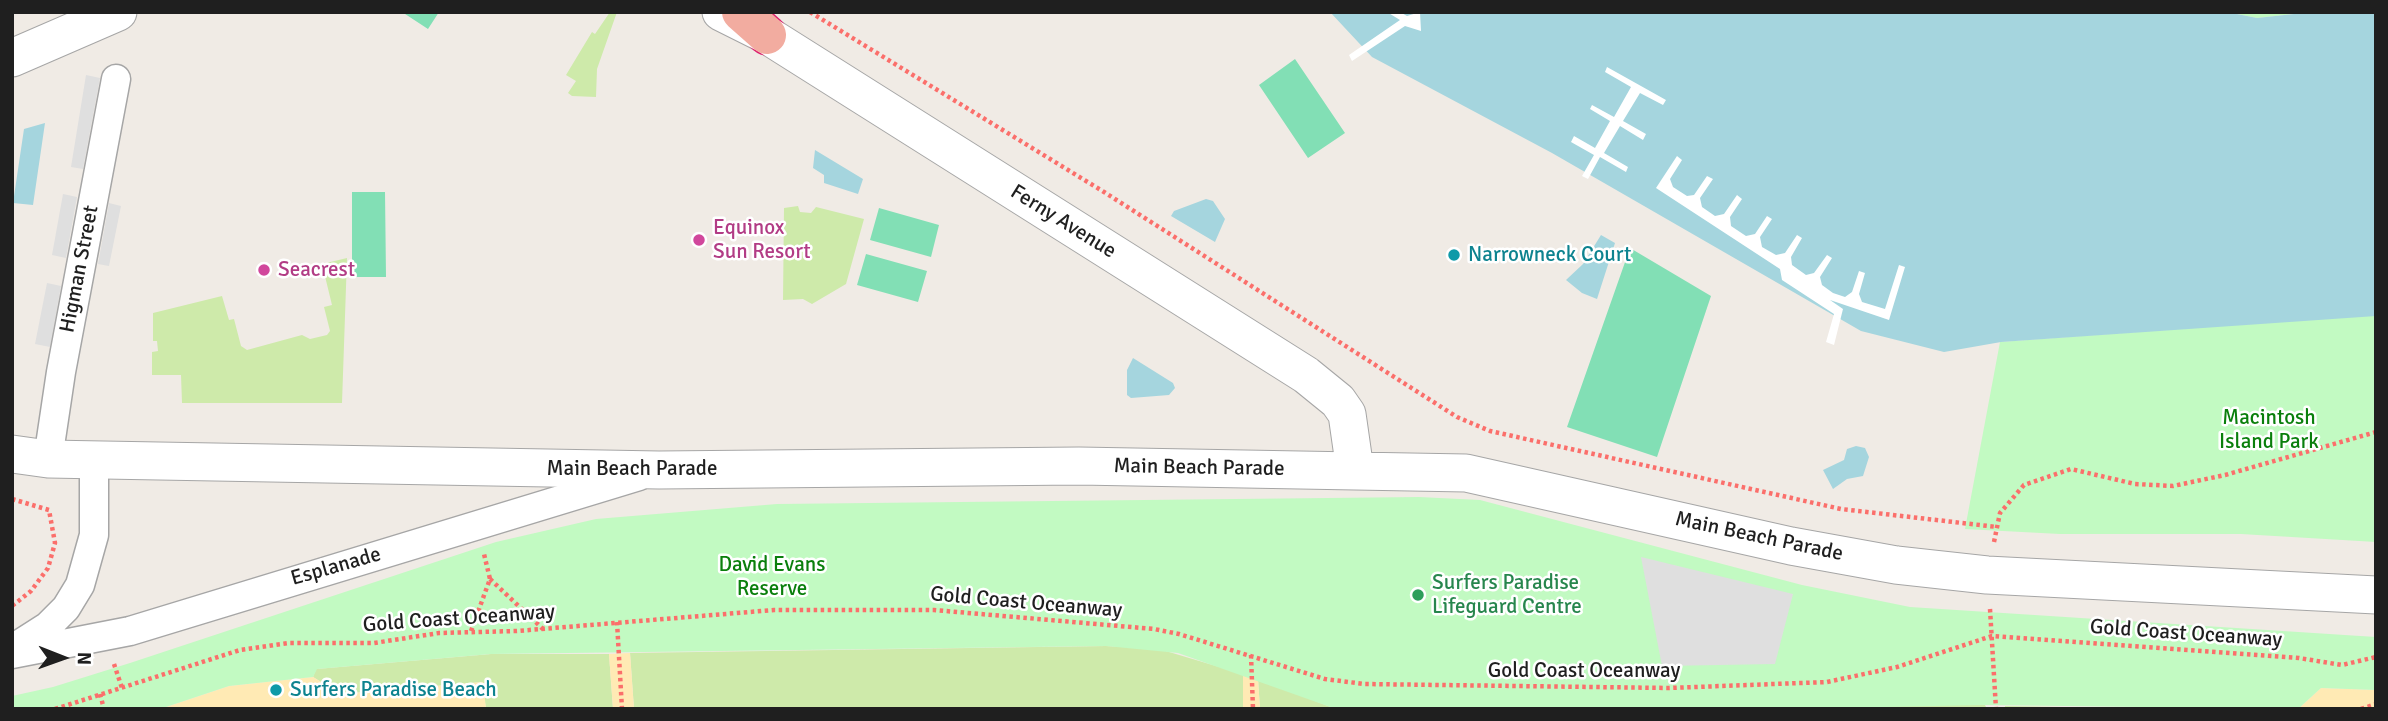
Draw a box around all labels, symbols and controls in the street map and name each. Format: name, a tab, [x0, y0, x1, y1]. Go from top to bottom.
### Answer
street label: Ferny Avenue	[1006, 180, 1120, 264]
street label: Higman Street	[55, 203, 105, 335]
place label: Equinox Sun Resort	[713, 215, 811, 265]
marker: Equinox Sun Resort	[691, 232, 707, 248]
place label: Narrowneck Court	[1468, 242, 1631, 268]
marker: Narrowneck Court	[1446, 247, 1462, 263]
place label: Seacrest	[278, 257, 355, 283]
marker: Seacrest	[256, 262, 272, 278]
park label: Macintosh Island Park	[2219, 405, 2319, 455]
street label: Main Beach Parade	[1113, 454, 1285, 482]
street label: Main Beach Parade	[546, 456, 718, 482]
street label: Main Beach Parade	[1673, 507, 1845, 567]
street label: Esplanade	[288, 542, 384, 592]
park label: David Evans Reserve	[719, 552, 825, 602]
place label: Surfers Paradise Lifeguard Centre	[1432, 570, 1582, 620]
street label: Gold Coast Oceanway	[929, 582, 1123, 624]
marker: Surfers Paradise Lifeguard Centre	[1410, 587, 1426, 603]
street label: Gold Coast Oceanway	[362, 600, 556, 638]
street label: Gold Coast Oceanway	[2089, 615, 2283, 653]
north arrow	[28, 623, 98, 693]
text: N	[72, 652, 96, 665]
street label: Gold Coast Oceanway	[1488, 658, 1680, 684]
place label: Surfers Paradise Beach	[290, 677, 497, 703]
marker: Surfers Paradise Beach	[268, 682, 284, 698]

